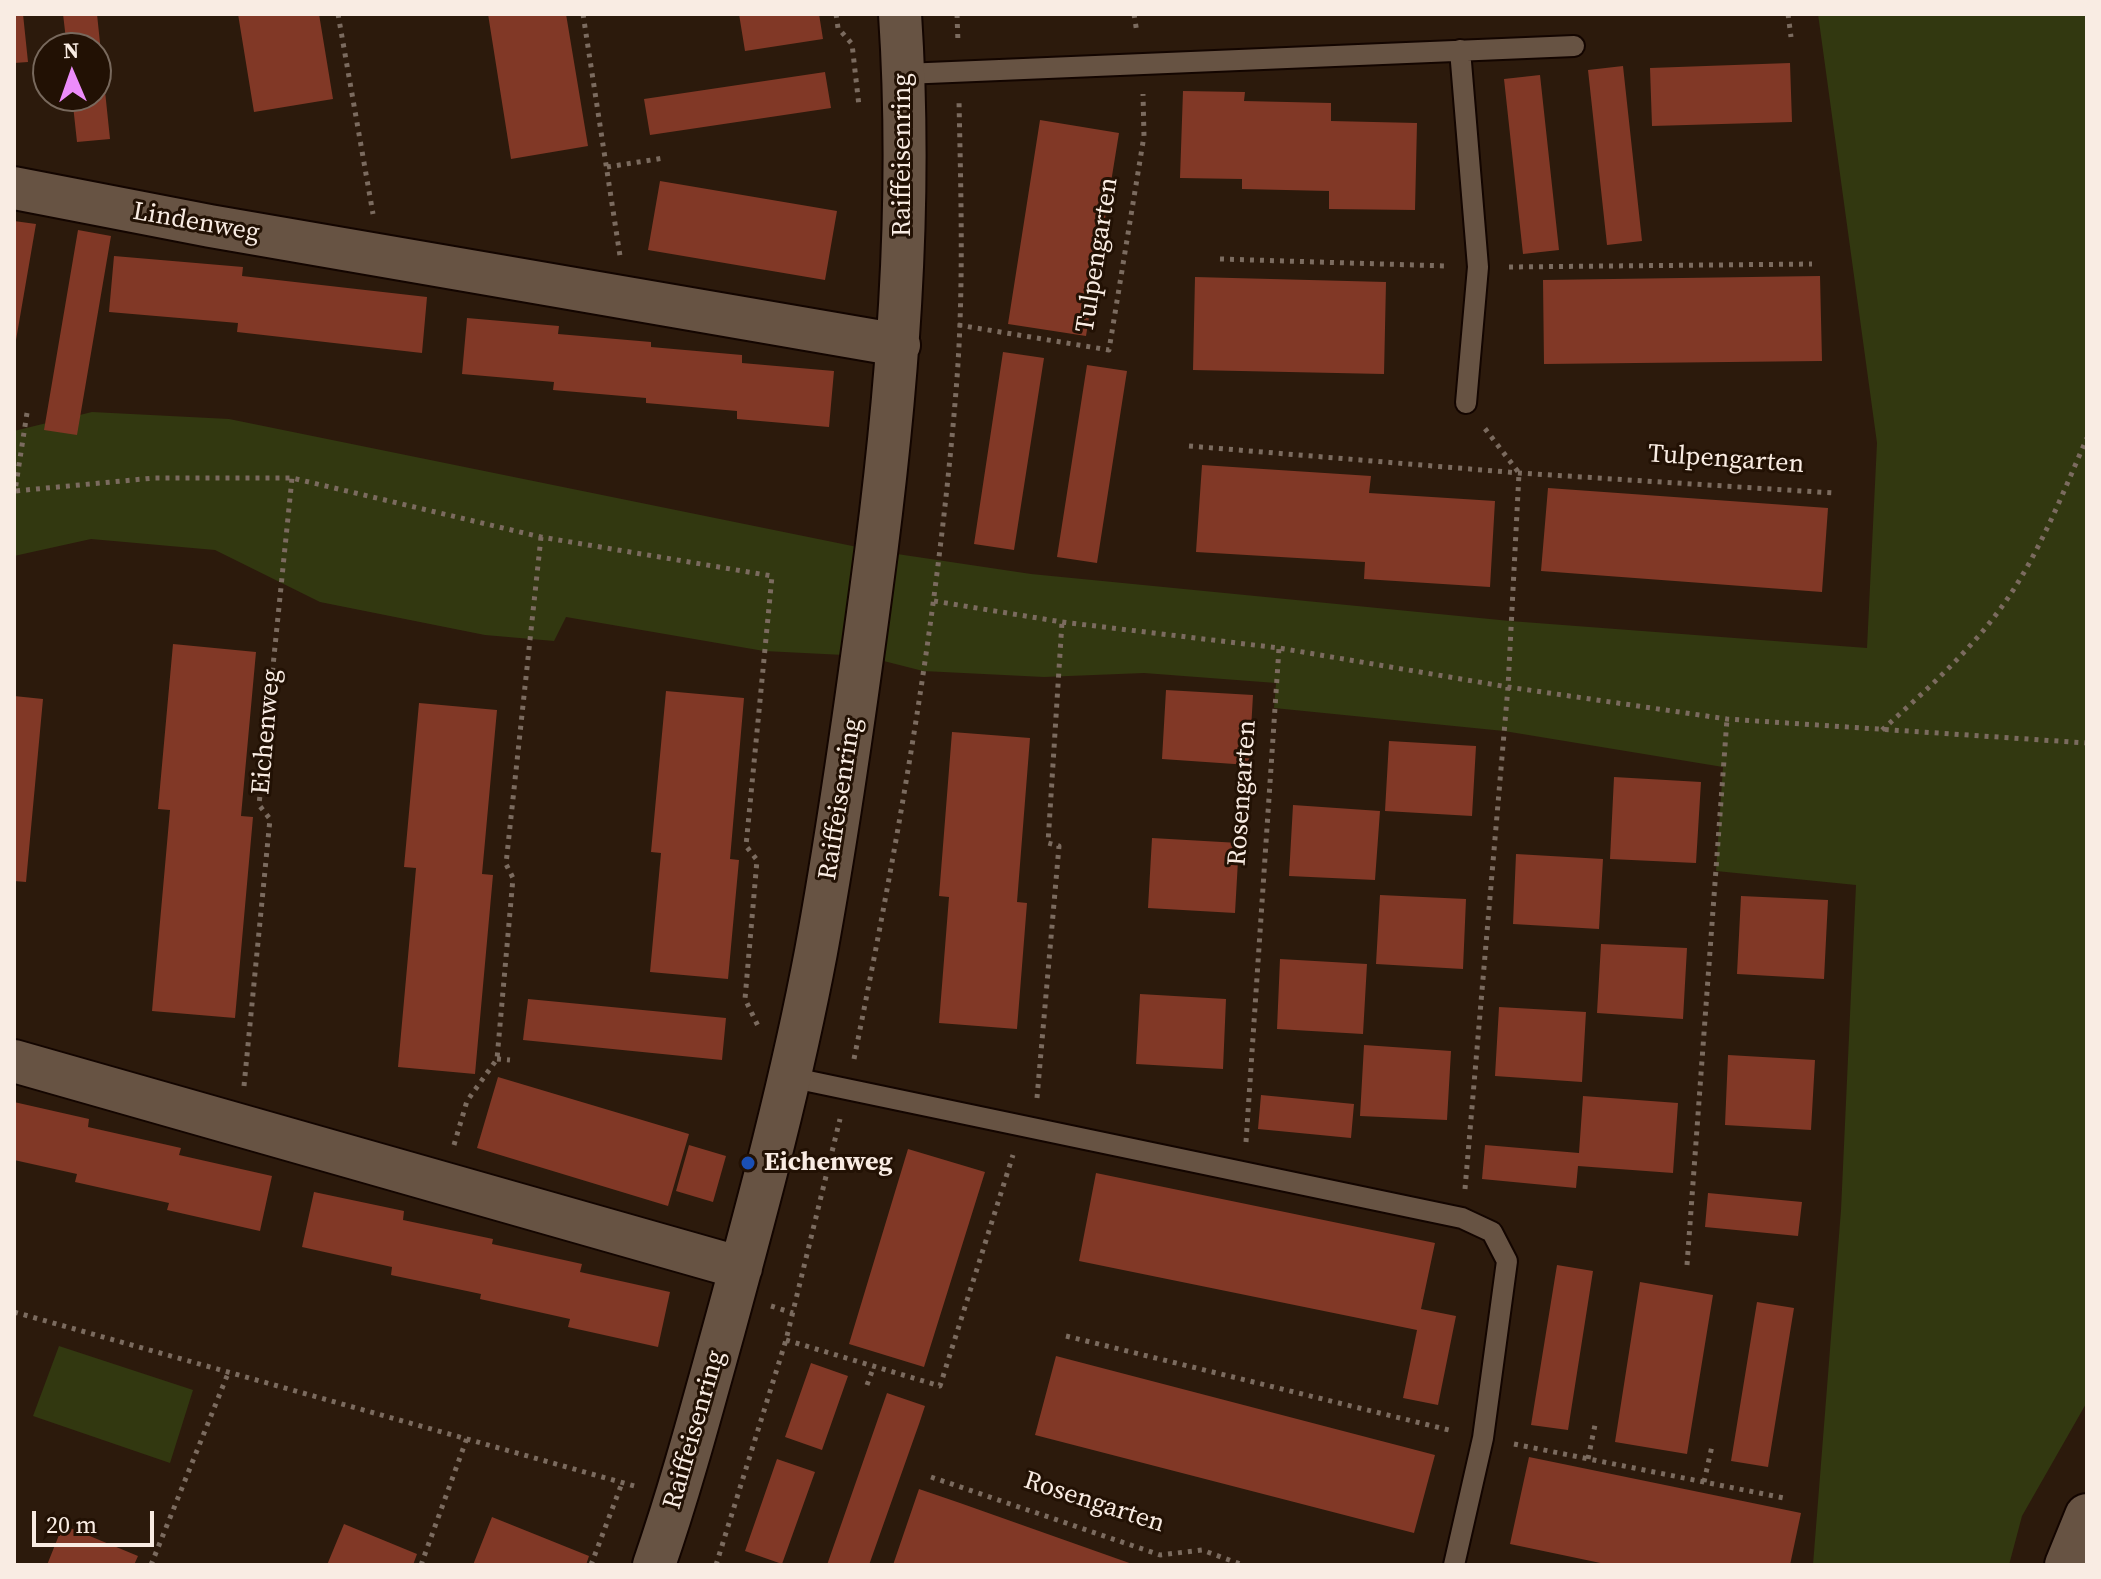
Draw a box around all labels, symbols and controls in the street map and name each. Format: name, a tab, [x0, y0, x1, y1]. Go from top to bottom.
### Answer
north arrow	[32, 32, 112, 112]
text: N	[63, 35, 80, 65]
street label: Raiffeisenring	[887, 73, 919, 237]
street label: Tulpengarten	[1070, 175, 1126, 335]
street label: Lindenweg	[130, 197, 262, 249]
street label: Tulpengarten	[1647, 439, 1805, 481]
street label: Eichenweg	[246, 668, 288, 796]
street label: Raiffeisenring	[813, 716, 869, 882]
street label: Rosengarten	[1222, 719, 1264, 867]
place label: Eichenweg	[764, 1147, 893, 1179]
marker: Eichenweg	[739, 1154, 757, 1172]
street label: Raiffeisenring	[657, 1347, 733, 1513]
street label: Rosengarten	[1020, 1466, 1168, 1540]
scale bar	[36, 1495, 158, 1545]
text: 20 m	[46, 1508, 97, 1541]

